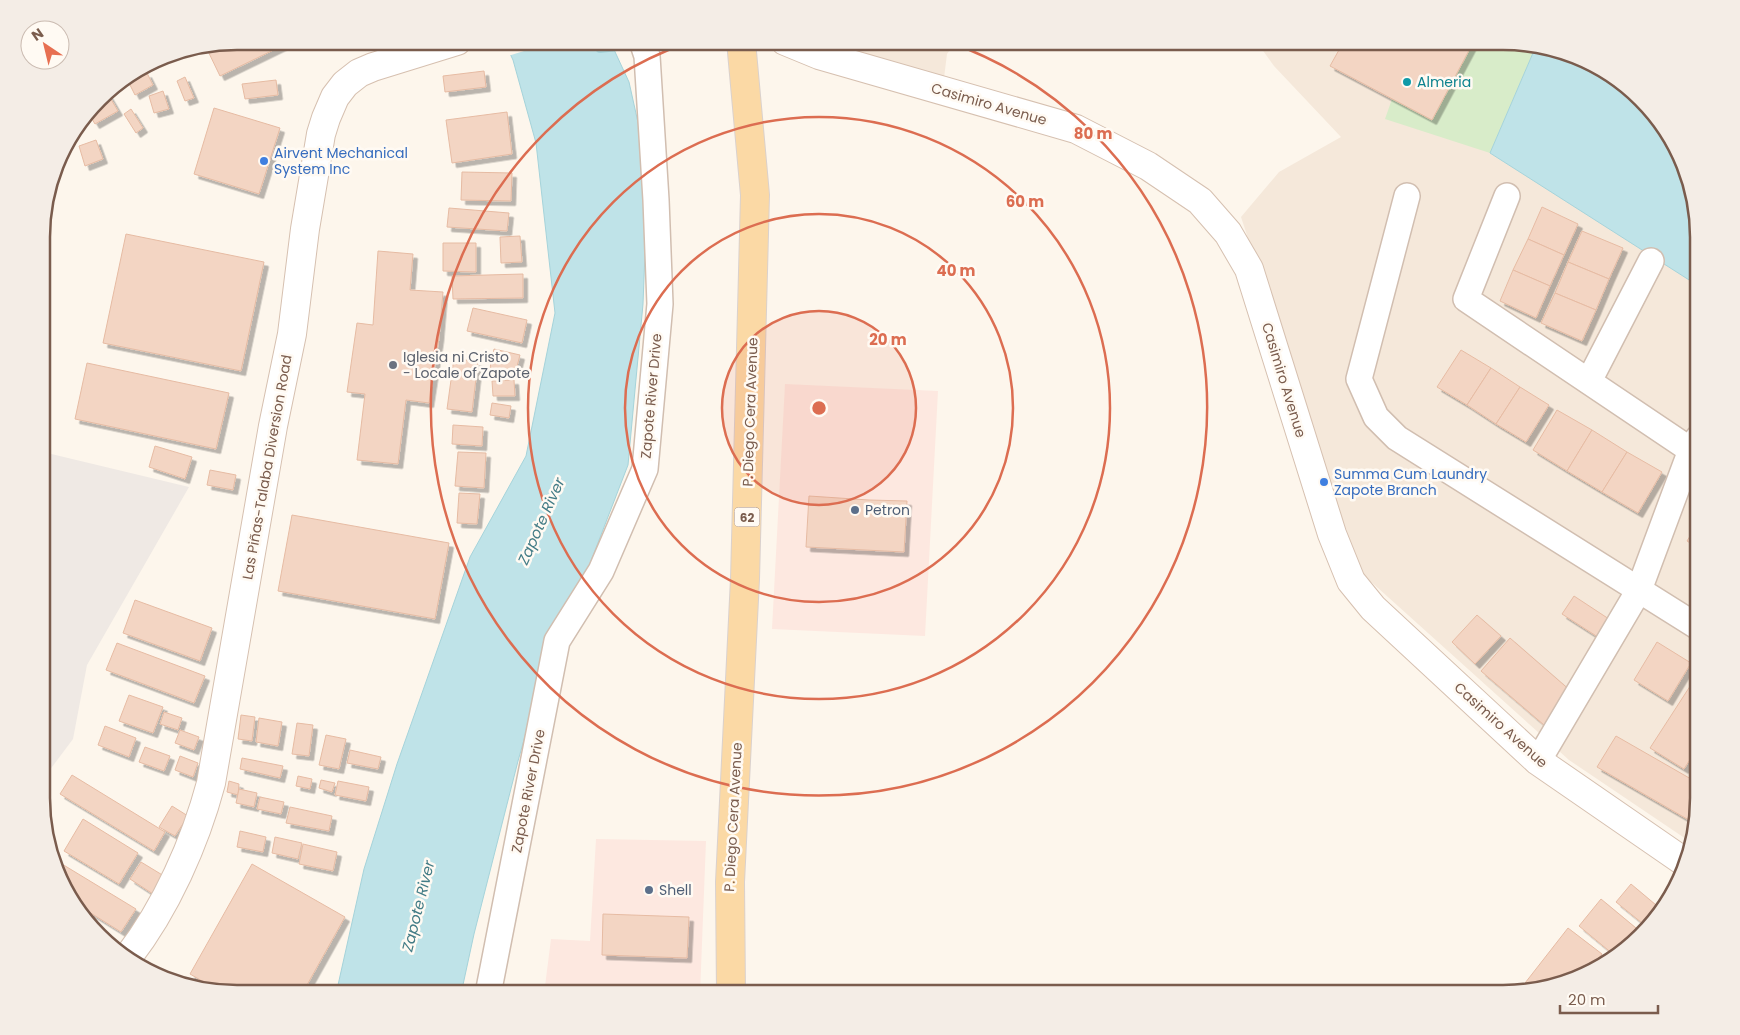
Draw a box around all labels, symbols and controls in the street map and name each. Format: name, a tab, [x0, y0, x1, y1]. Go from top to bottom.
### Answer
north arrow	[20, 20, 70, 70]
text: N	[27, 23, 48, 46]
place label: Almeria	[1417, 72, 1471, 92]
marker: Almeria	[1401, 76, 1413, 88]
street label: Casimiro Avenue	[929, 78, 1049, 130]
text: 80 m	[1074, 123, 1112, 144]
place label: Airvent Mechanical System Inc	[274, 143, 408, 179]
marker: Airvent Mechanical System Inc	[258, 155, 270, 167]
text: 60 m	[1006, 191, 1044, 212]
text: 40 m	[936, 260, 976, 281]
street label: Casimiro Avenue	[1257, 320, 1311, 440]
text: 20 m	[869, 329, 907, 350]
street label: Zapote River Drive	[636, 332, 666, 459]
street label: P. Diego Cera Avenue	[737, 337, 763, 487]
place label: Iglesia ni Cristo - Locale of Zapote	[403, 347, 530, 383]
street label: Las Piñas-Talaba Diversion Road	[237, 353, 297, 581]
marker: Iglesia ni Cristo - Locale of Zapote	[387, 359, 399, 371]
centre of rings	[810, 399, 828, 417]
place label: Summa Cum Laundry Zapote Branch	[1334, 464, 1487, 500]
water label: Zapote River	[512, 474, 570, 569]
marker: Summa Cum Laundry Zapote Branch	[1318, 476, 1330, 488]
place label: Petron	[865, 500, 910, 520]
marker: Petron	[849, 504, 861, 516]
road number: 62	[734, 508, 760, 526]
street label: Casimiro Avenue	[1450, 678, 1552, 773]
street label: Zapote River Drive	[506, 727, 550, 855]
street label: P. Diego Cera Avenue	[719, 742, 747, 892]
water label: Zapote River	[396, 858, 440, 955]
place label: Shell	[659, 880, 692, 900]
marker: Shell	[643, 884, 655, 896]
scale bar	[1560, 982, 1658, 1014]
text: 20 m	[1568, 989, 1606, 1010]

